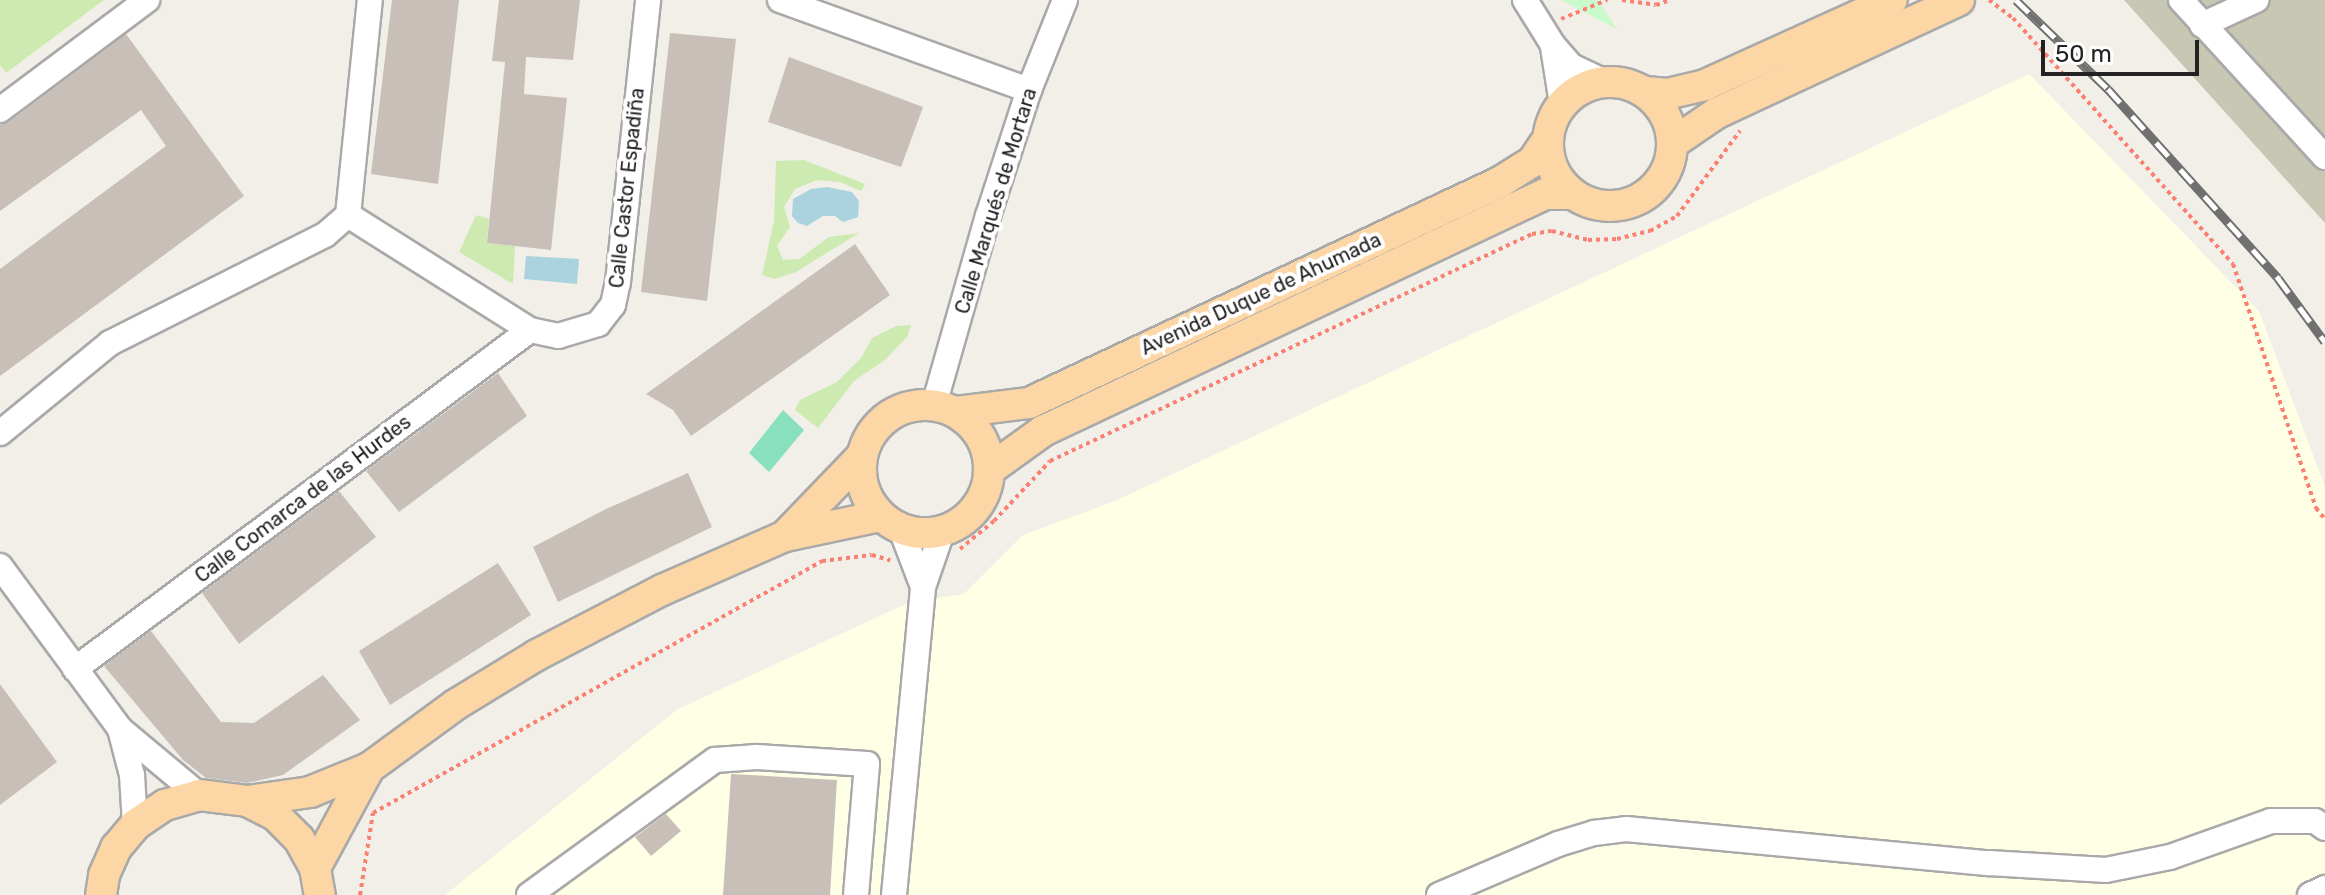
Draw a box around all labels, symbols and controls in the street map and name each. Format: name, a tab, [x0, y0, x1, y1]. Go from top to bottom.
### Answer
scale bar	[2045, 24, 2203, 74]
text: 50 m	[2055, 40, 2112, 68]
street label: Calle Marqués de Mortara	[950, 85, 1042, 317]
street label: Calle Castor Espadiña	[605, 86, 649, 290]
street label: Avenida Duque de Ahumada	[1137, 228, 1385, 360]
street label: Calle Comarca de las Hurdes	[190, 410, 416, 588]

